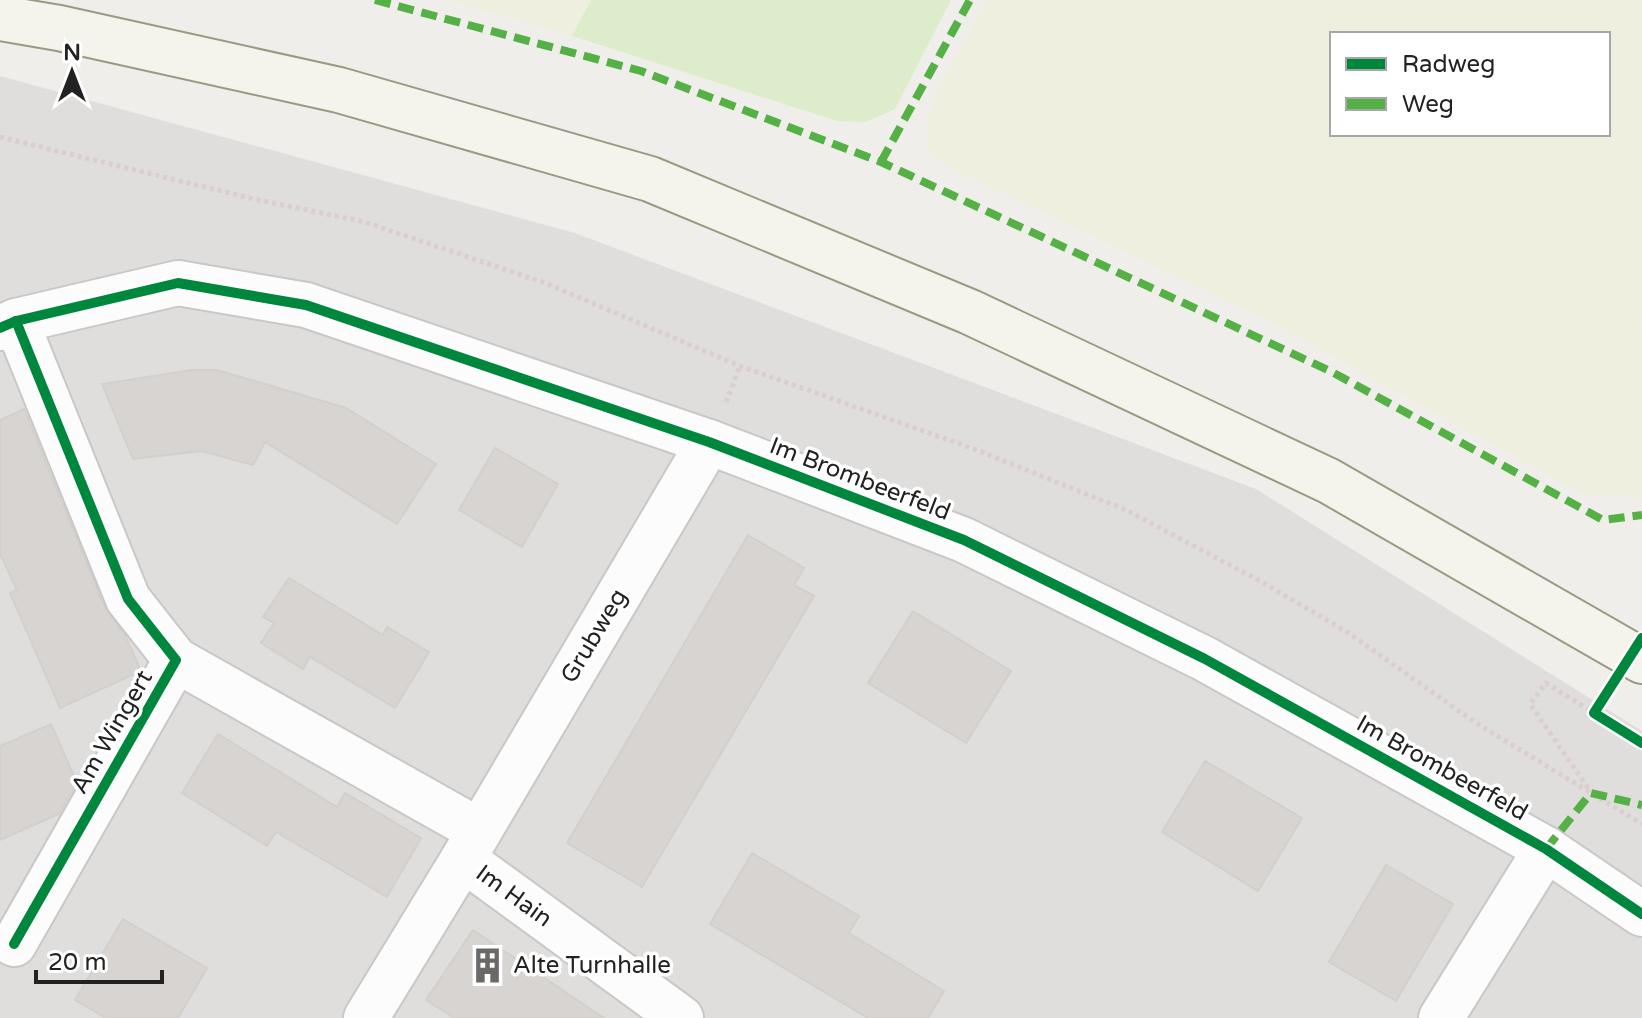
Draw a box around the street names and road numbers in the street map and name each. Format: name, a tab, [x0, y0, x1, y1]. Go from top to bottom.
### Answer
street label: Im Brombeerfeld	[765, 431, 955, 527]
street label: Grubweg	[555, 584, 633, 688]
street label: Am Wingert	[65, 665, 159, 799]
street label: Im Brombeerfeld	[1351, 709, 1533, 827]
street label: Im Hain	[470, 859, 558, 933]

